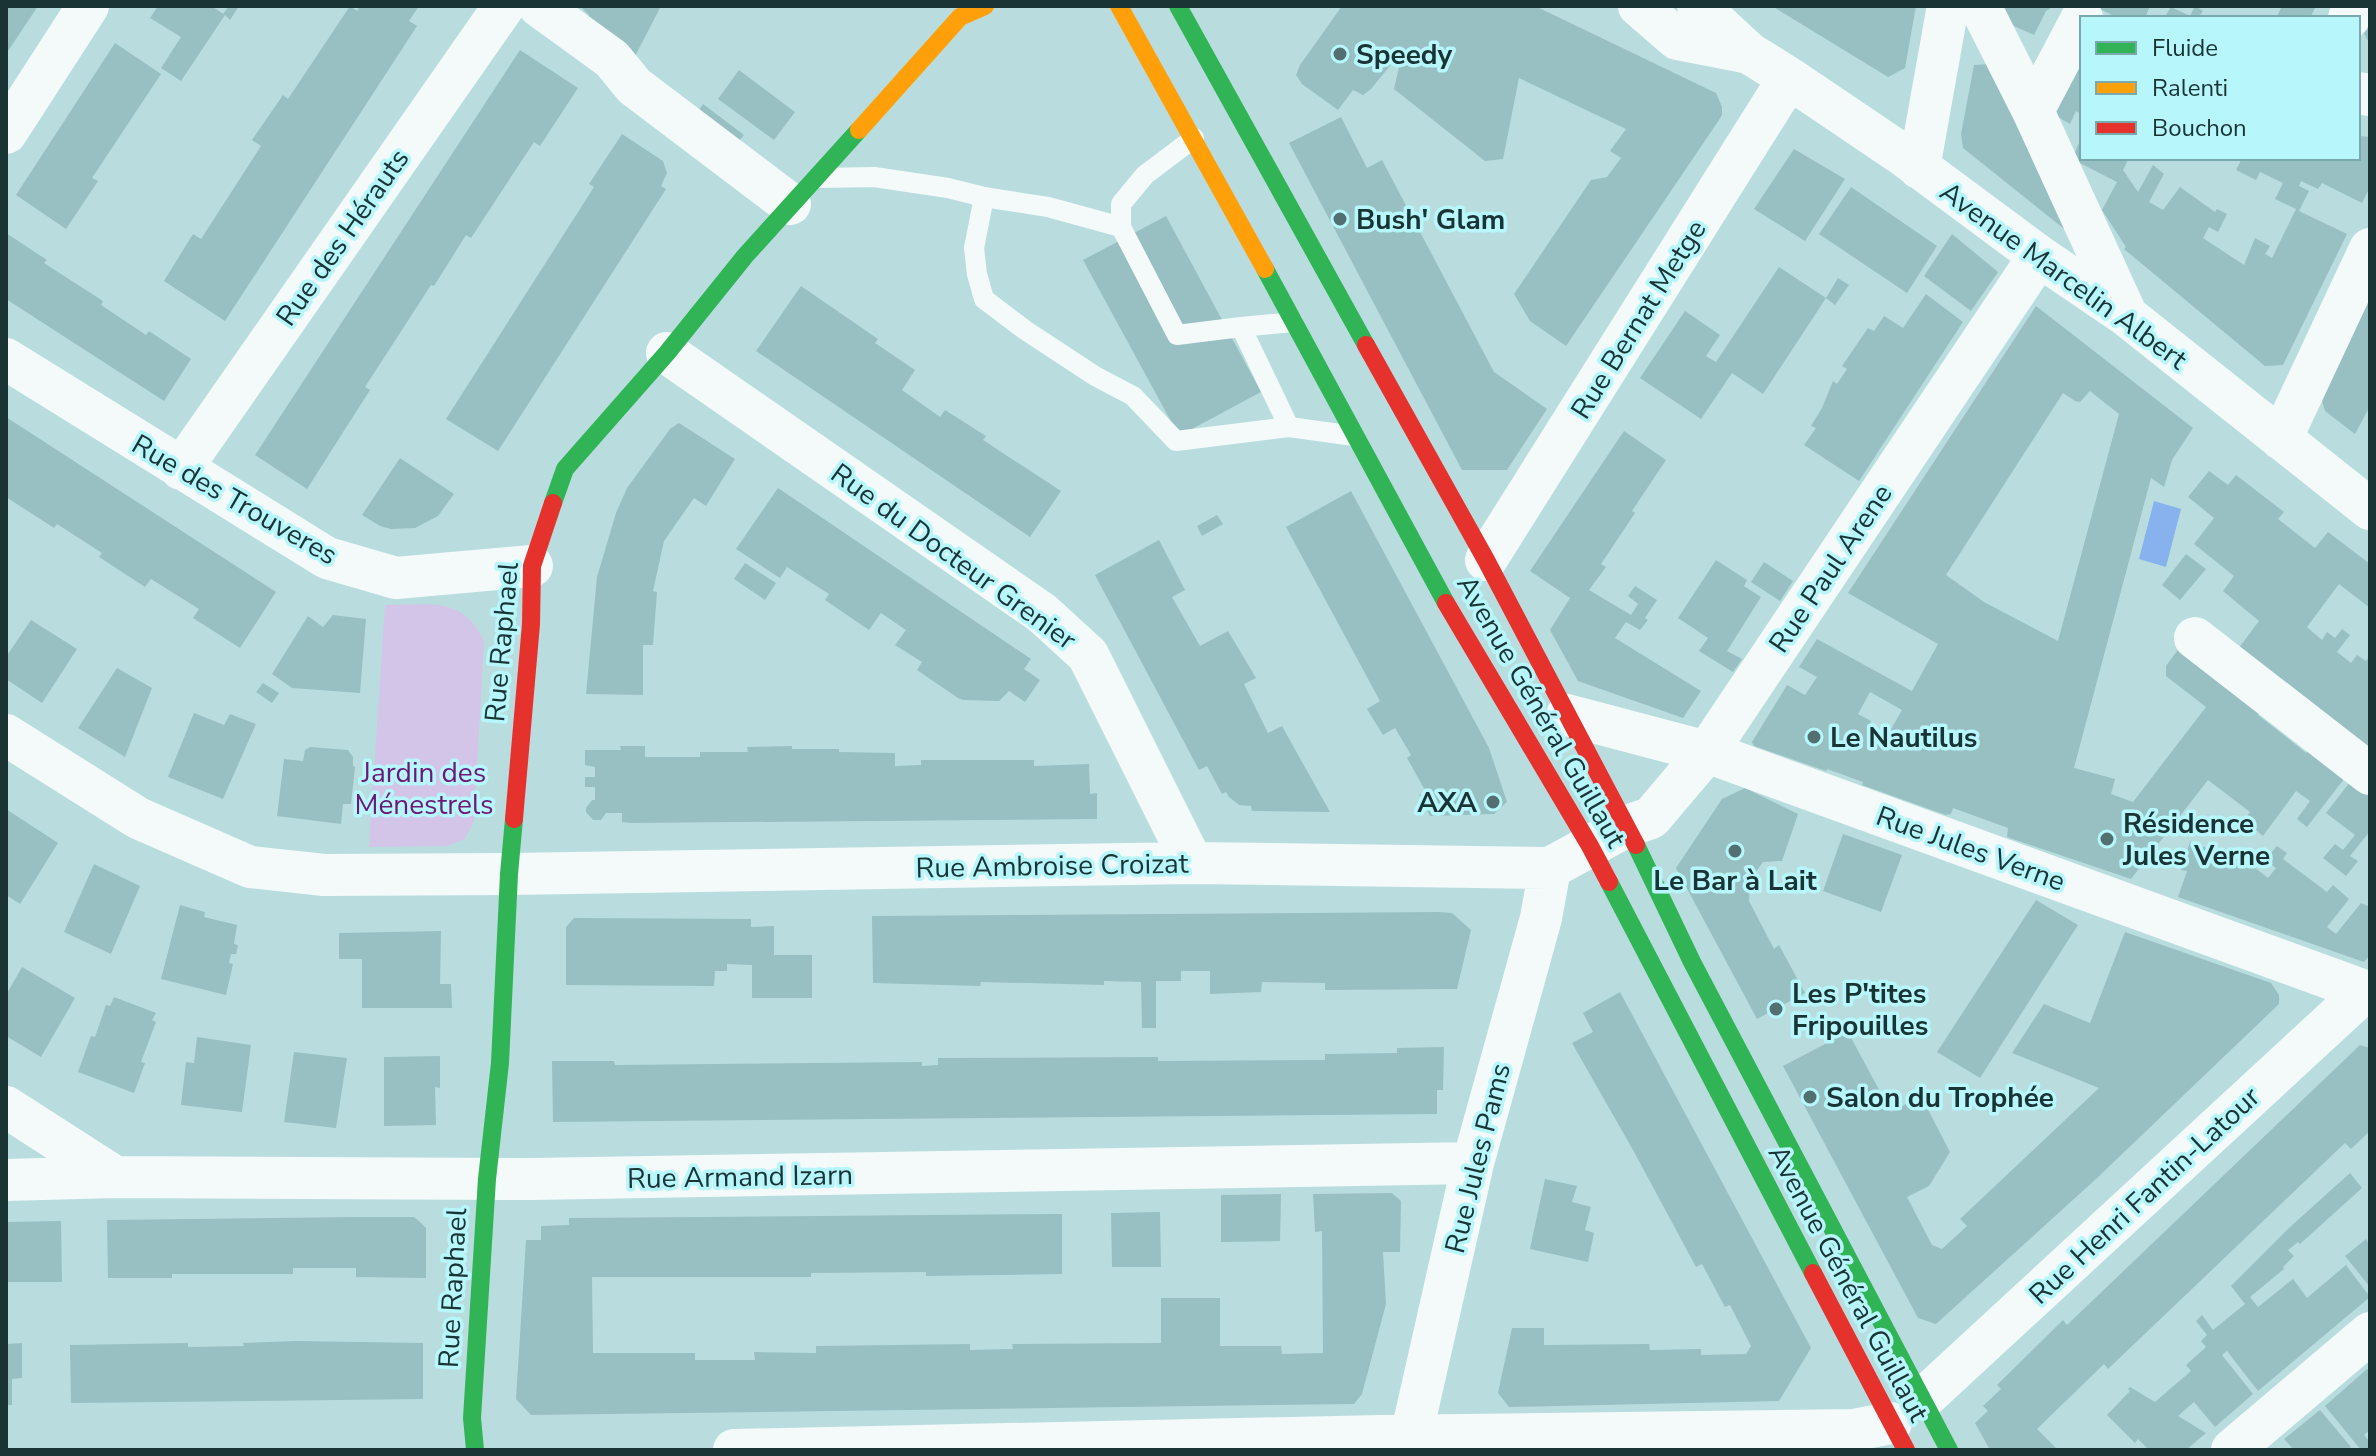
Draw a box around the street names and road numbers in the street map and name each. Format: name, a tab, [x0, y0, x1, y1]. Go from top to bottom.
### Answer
street label: Rue des Hérauts	[268, 141, 418, 334]
street label: Avenue Marcelin Albert	[1932, 173, 2195, 379]
street label: Rue Bernat Metge	[1562, 213, 1715, 426]
street label: Rue des Trouveres	[125, 426, 344, 574]
street label: Rue du Docteur Grenier	[823, 455, 1084, 659]
street label: Rue Paul Arene	[1760, 477, 1901, 660]
street label: Rue Raphael	[476, 560, 528, 724]
street label: Avenue Général Guillaut	[1448, 569, 1635, 855]
street label: Rue Jules Verne	[1871, 797, 2070, 901]
street label: Rue Ambroise Croizat	[915, 845, 1189, 887]
street label: Rue Jules Pams	[1436, 1059, 1520, 1257]
street label: Rue Henri Fantin-Latour	[2021, 1079, 2268, 1313]
street label: Avenue Général Guillaut	[1759, 1138, 1937, 1429]
street label: Rue Armand Izarn	[627, 1156, 853, 1198]
street label: Rue Raphael	[430, 1206, 476, 1369]

